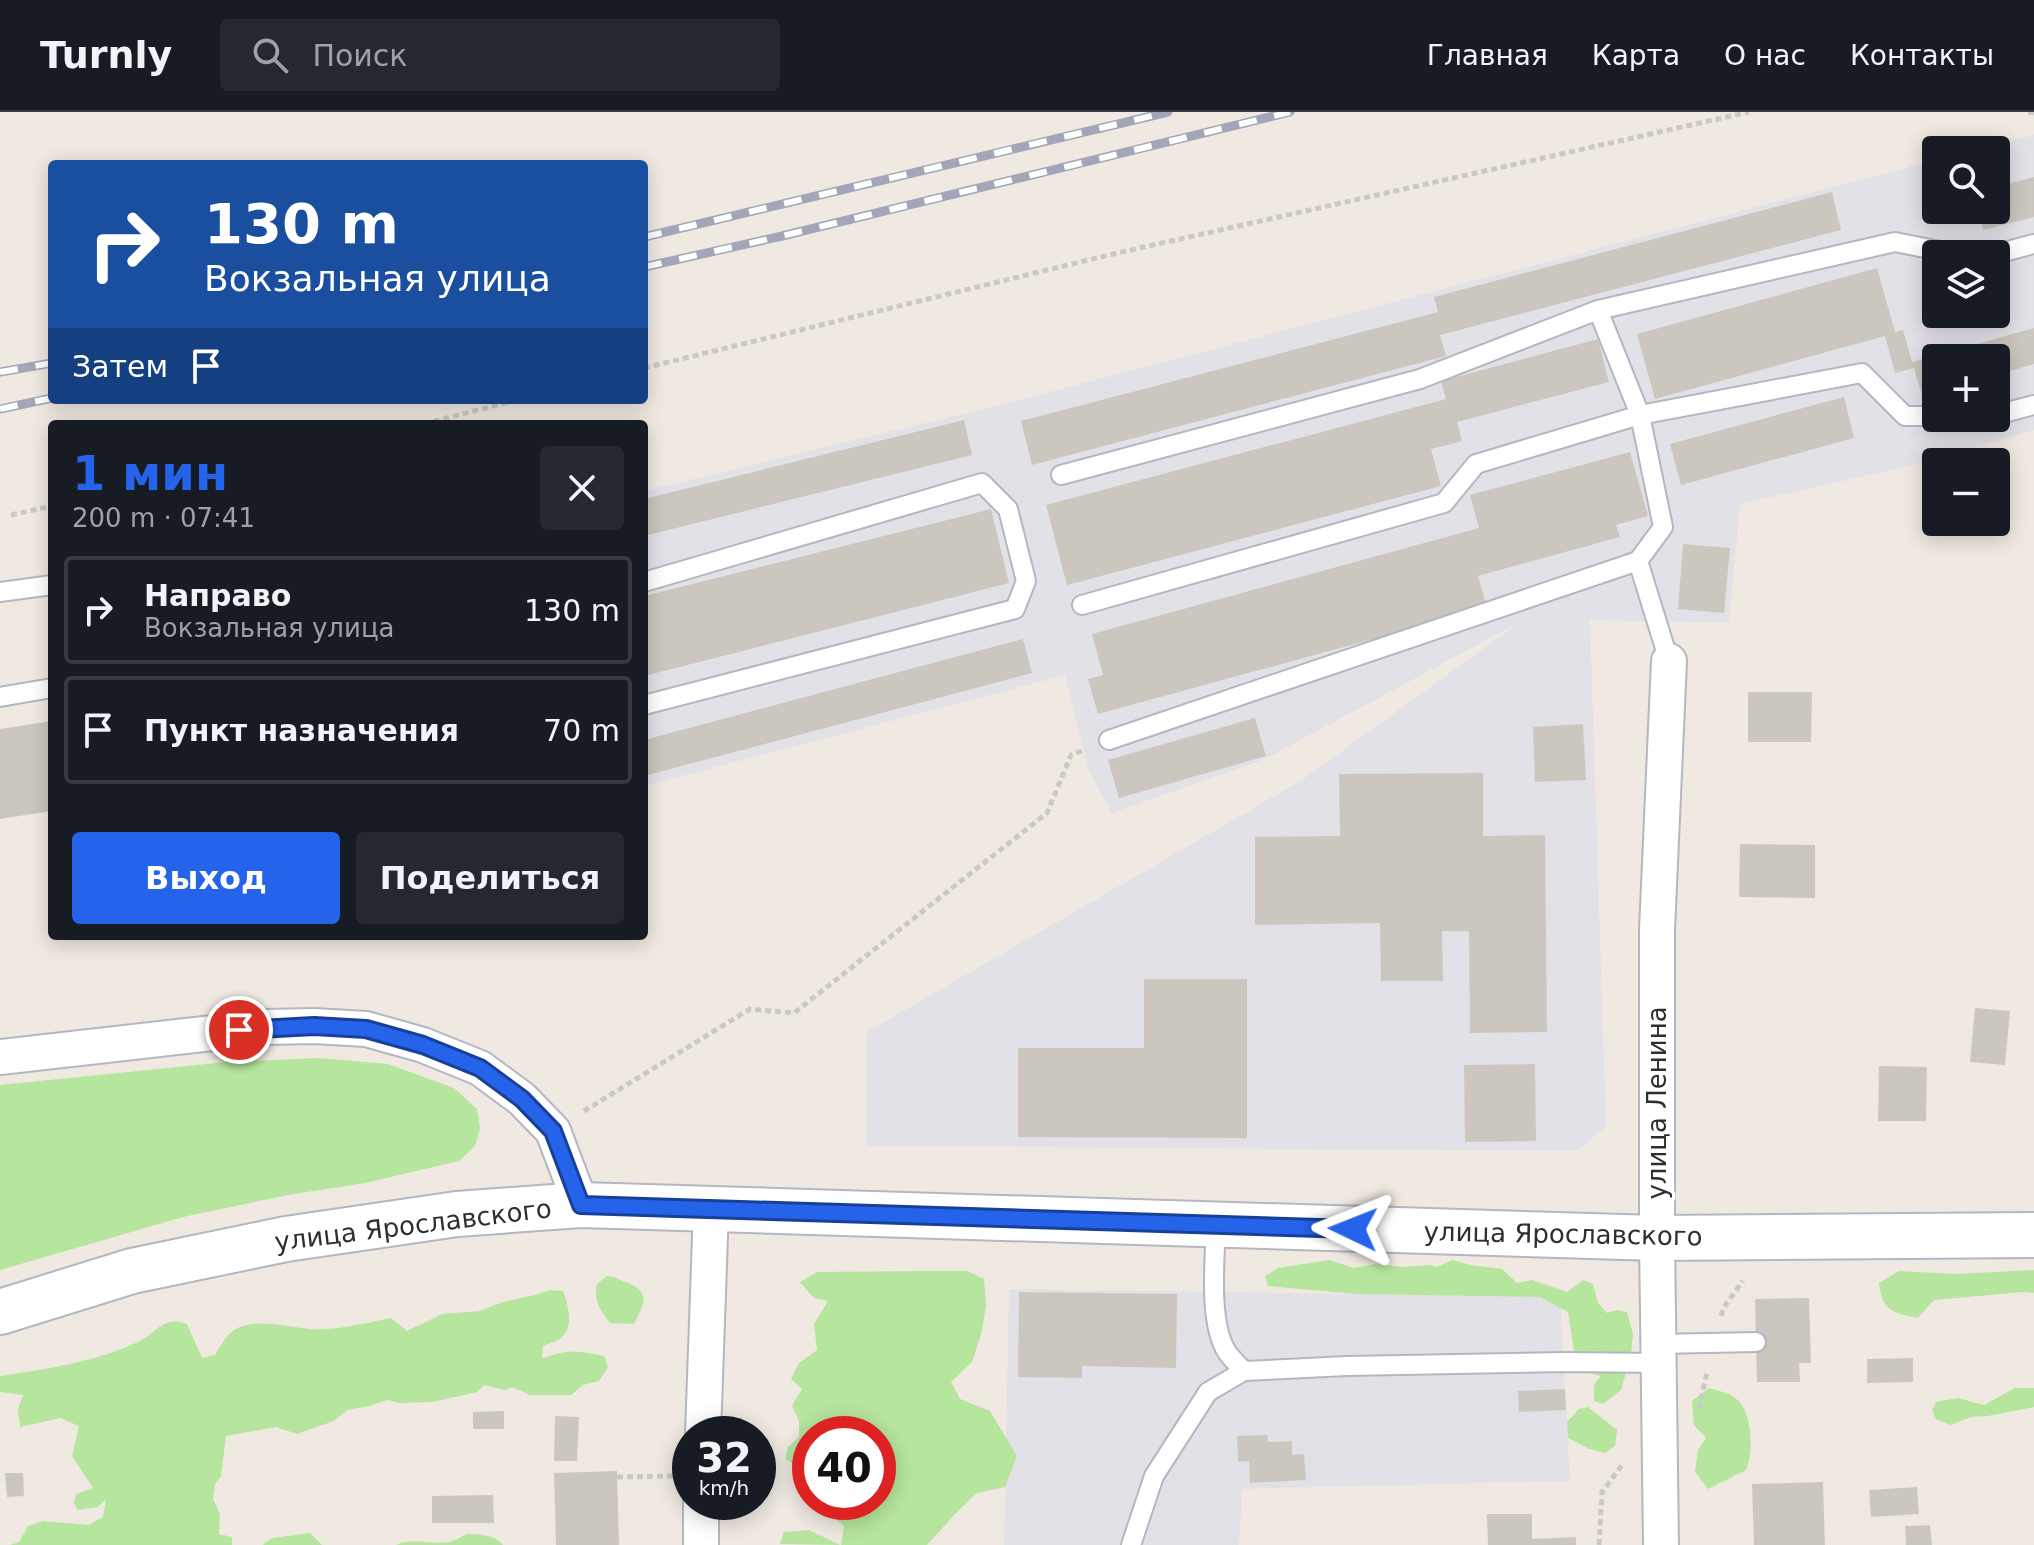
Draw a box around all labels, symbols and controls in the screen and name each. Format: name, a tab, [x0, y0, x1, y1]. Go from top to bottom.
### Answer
search box	[220, 19, 780, 91]
text: Turnly	[40, 33, 172, 77]
icon: search	[248, 33, 292, 77]
text: Поиск	[312, 38, 407, 73]
text: Главная	[1427, 39, 1548, 72]
text: Карта	[1592, 39, 1680, 72]
text: О нас	[1724, 39, 1806, 72]
text: Контакты	[1850, 39, 1994, 72]
map controls	[1922, 136, 2010, 536]
button: search	[1922, 136, 2010, 224]
text: 130 m	[204, 191, 399, 256]
icon: right	[72, 192, 176, 296]
button: layers	[1922, 240, 2010, 328]
text: Вокзальная улица	[204, 258, 551, 299]
icon: arrive	[184, 344, 228, 388]
button: +	[1922, 344, 2010, 432]
text: Затем	[72, 349, 168, 384]
text: 1 мин	[72, 445, 228, 501]
button: close	[540, 446, 624, 530]
button: −	[1922, 448, 2010, 536]
text: 200 m · 07:41	[72, 503, 255, 533]
text: Направо	[144, 578, 291, 613]
icon: right	[76, 588, 120, 632]
text: 130 m	[524, 593, 620, 628]
text: Вокзальная улица	[144, 613, 395, 643]
icon: arrive	[76, 708, 120, 752]
text: Пункт назначения	[144, 713, 459, 748]
text: 70 m	[543, 713, 620, 748]
button: Выход	[72, 832, 340, 924]
button: Поделиться	[356, 832, 624, 924]
pin	[205, 996, 273, 1064]
street label: улица Ленина	[1642, 1006, 1672, 1200]
icon: arrive	[217, 1008, 261, 1052]
position arrow	[1311, 1187, 1395, 1271]
street label: улица Ярославского	[273, 1193, 553, 1257]
street label: улица Ярославского	[1423, 1217, 1703, 1251]
speed limit sign: 40	[792, 1416, 896, 1520]
text: 32	[696, 1435, 752, 1481]
text: km/h	[699, 1476, 749, 1500]

